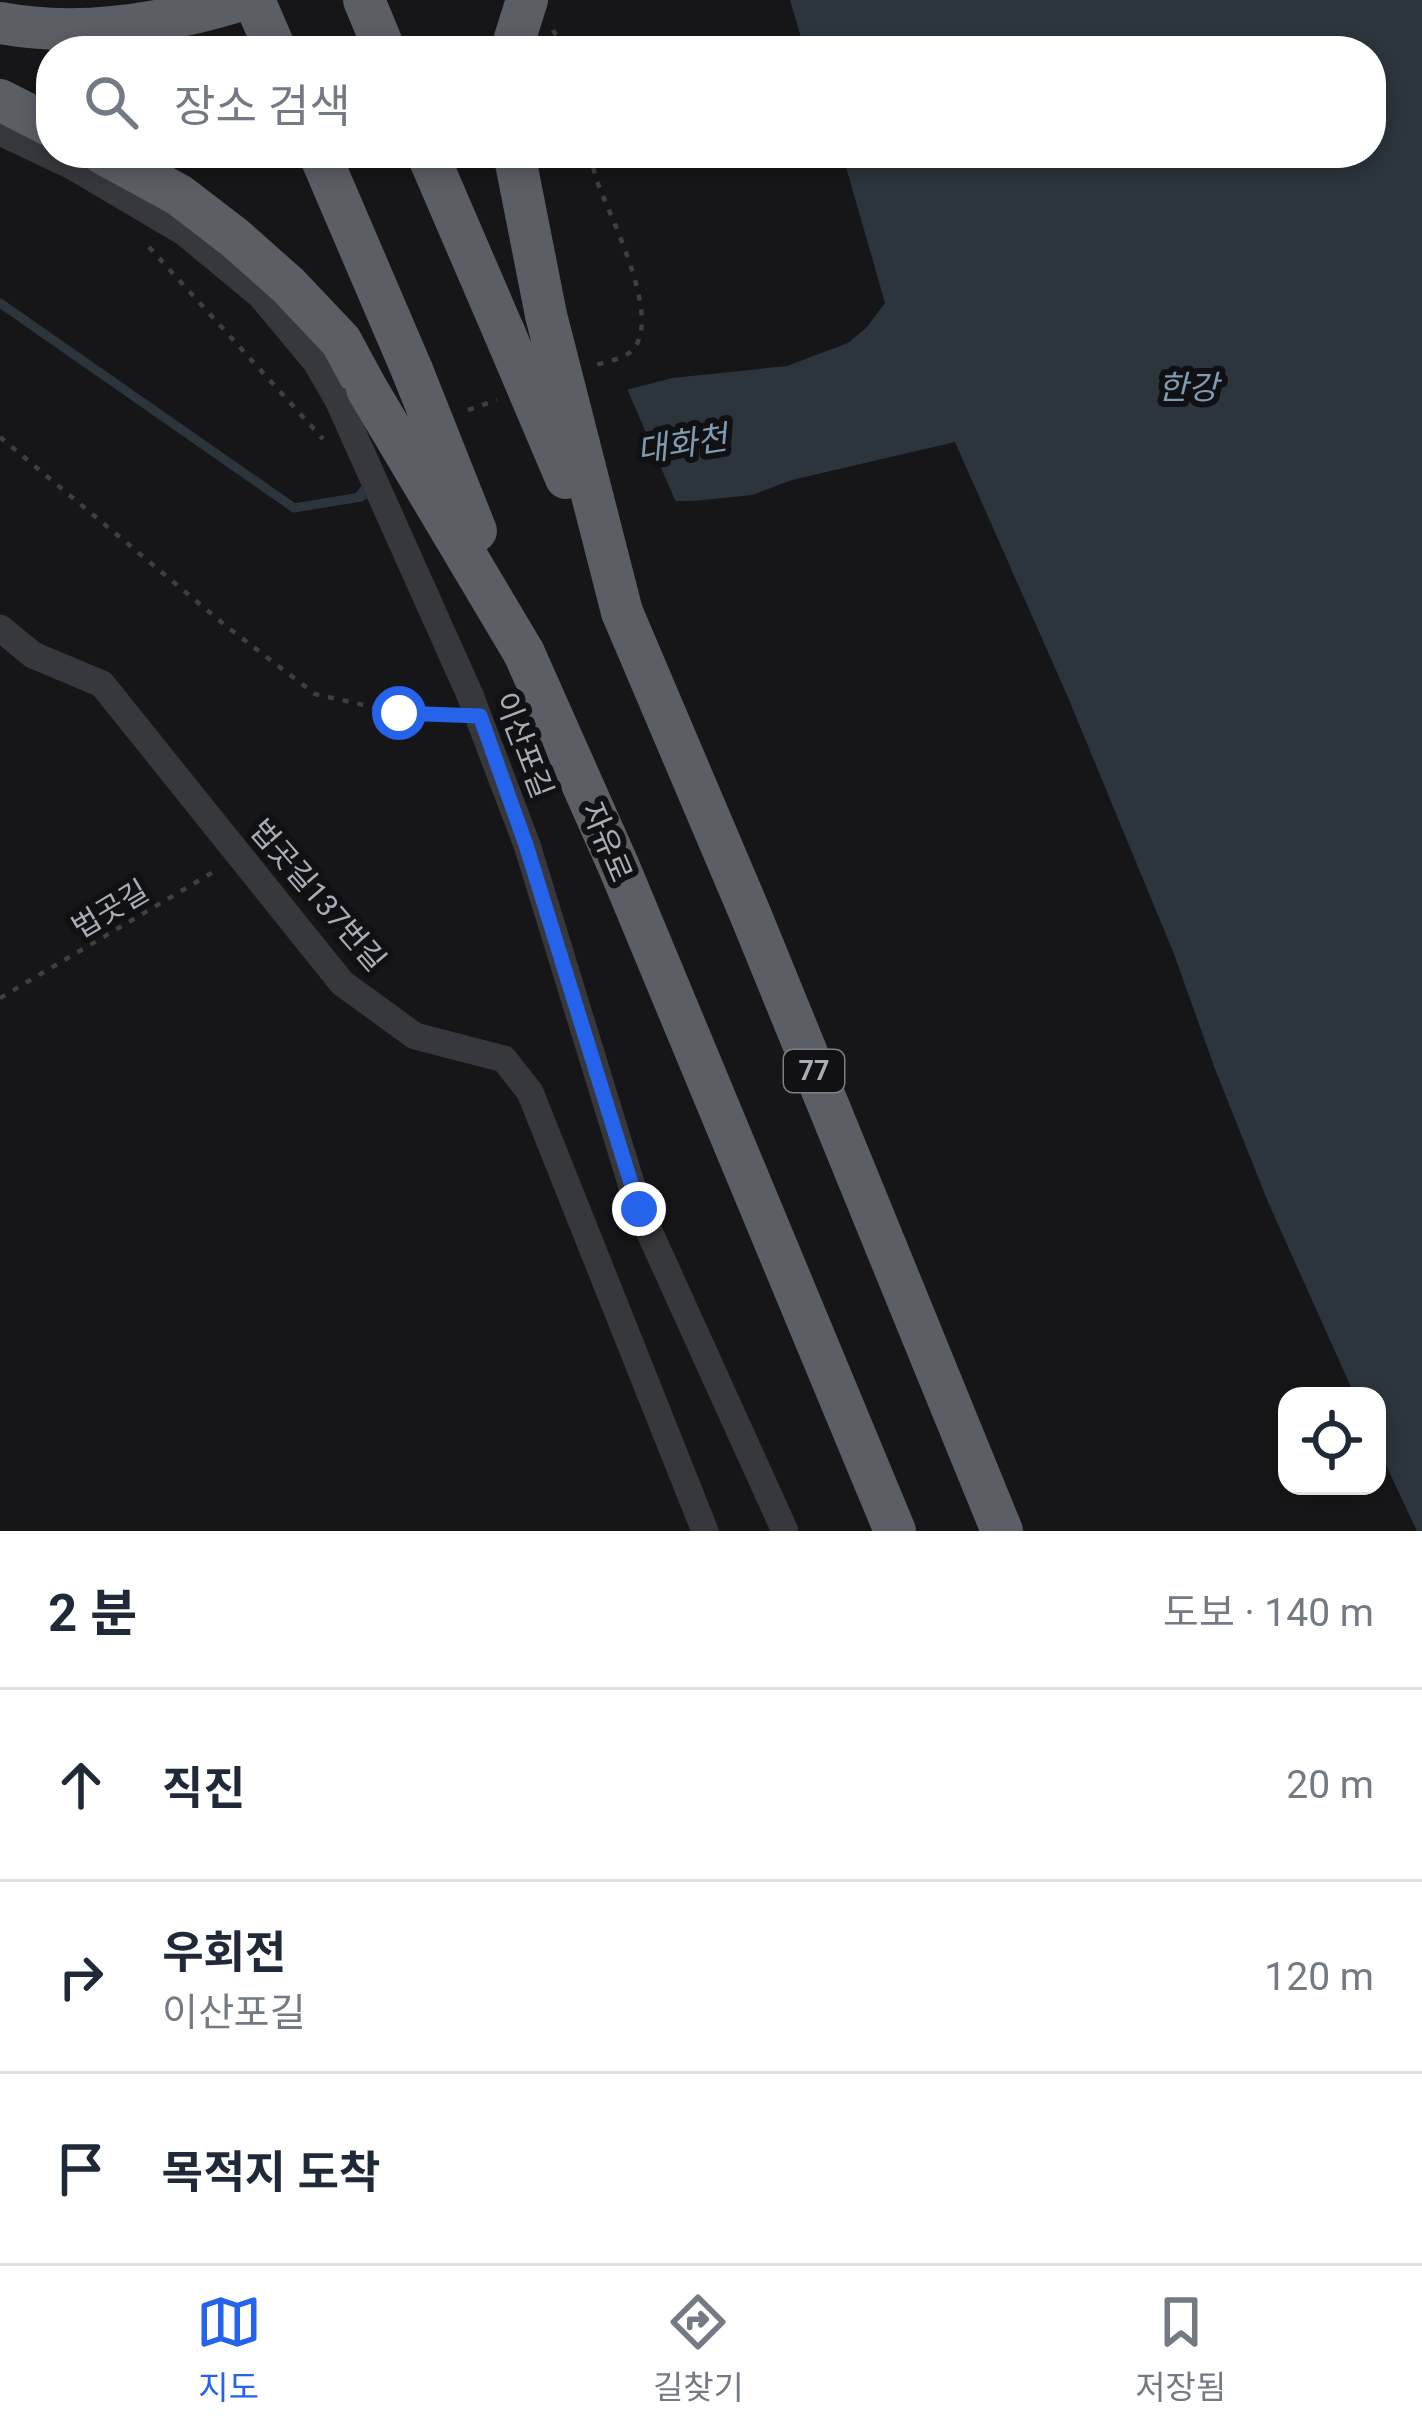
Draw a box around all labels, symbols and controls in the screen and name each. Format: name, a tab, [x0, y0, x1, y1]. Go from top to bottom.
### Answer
search box	[36, 36, 1386, 168]
icon: search	[78, 69, 144, 135]
text: 장소 검색	[174, 80, 351, 133]
water label: 한강	[1158, 368, 1223, 407]
water label: 대화천	[634, 417, 734, 470]
route start	[372, 686, 426, 740]
street label: 이산포길	[488, 687, 560, 803]
street label: 자유로	[575, 797, 639, 887]
street label: 법곳길137번길	[243, 812, 393, 978]
street label: 법곳길	[65, 873, 155, 945]
road number: 77	[784, 1050, 844, 1092]
route end	[612, 1182, 666, 1236]
map controls	[1278, 1387, 1386, 1495]
button: locate	[1278, 1387, 1386, 1495]
text: 2 분	[48, 1584, 137, 1643]
text: 도보 · 140 m	[1163, 1590, 1374, 1636]
icon: ahead	[48, 1752, 114, 1818]
text: 직진	[162, 1762, 245, 1815]
text: 20 m	[1286, 1762, 1374, 1808]
text: 우회전	[162, 1926, 286, 1979]
icon: right	[48, 1944, 114, 2010]
text: 120 m	[1264, 1954, 1374, 2000]
text: 이산포길	[162, 1990, 306, 2036]
icon: arrive	[48, 2136, 114, 2202]
text: 목적지 도착	[162, 2146, 380, 2199]
tab: 지도	[196, 2289, 262, 2409]
tab: 길찾기	[653, 2289, 744, 2409]
tab: 저장됨	[1135, 2289, 1226, 2409]

